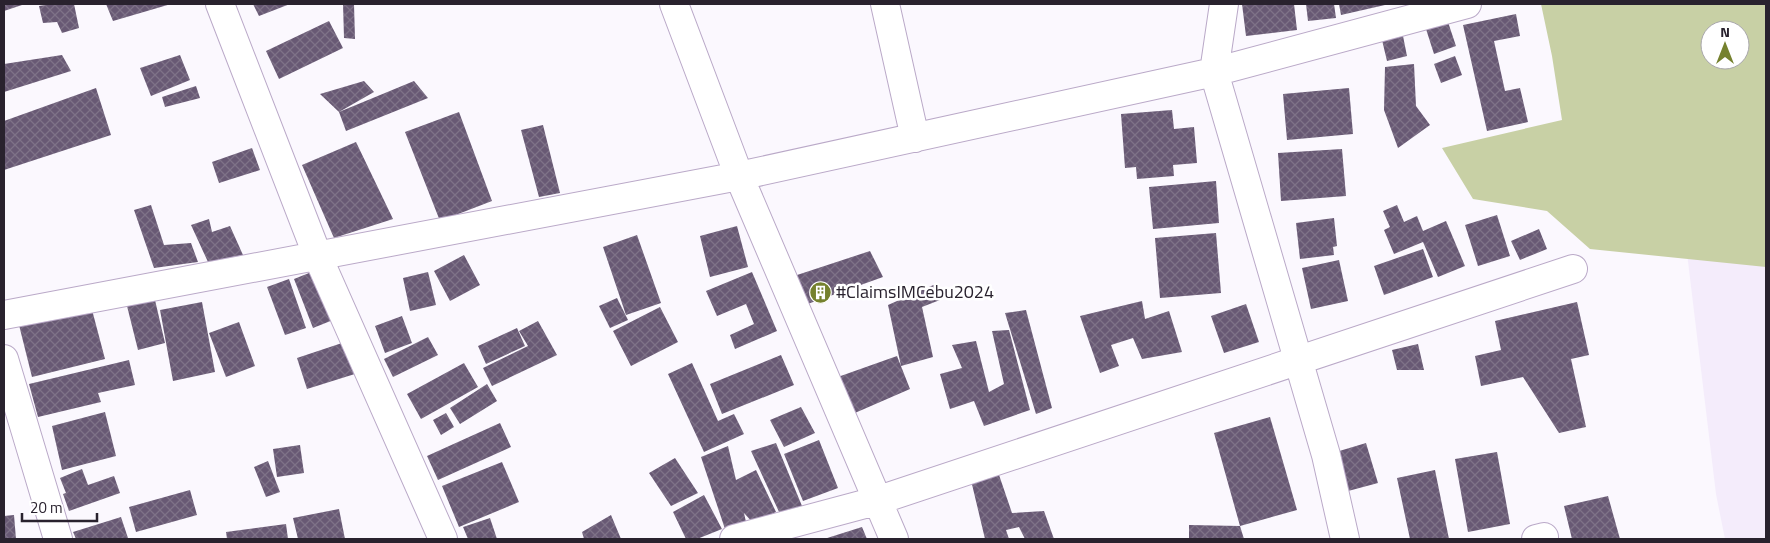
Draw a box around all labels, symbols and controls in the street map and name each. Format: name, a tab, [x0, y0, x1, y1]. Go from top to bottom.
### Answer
north arrow	[1700, 20, 1750, 70]
text: N	[1720, 21, 1730, 42]
place label: #ClaimsIMCebu2024	[836, 278, 994, 305]
building icon: #ClaimsIMCebu2024	[808, 280, 832, 304]
scale bar	[22, 490, 98, 522]
text: 20 m	[30, 496, 63, 519]

